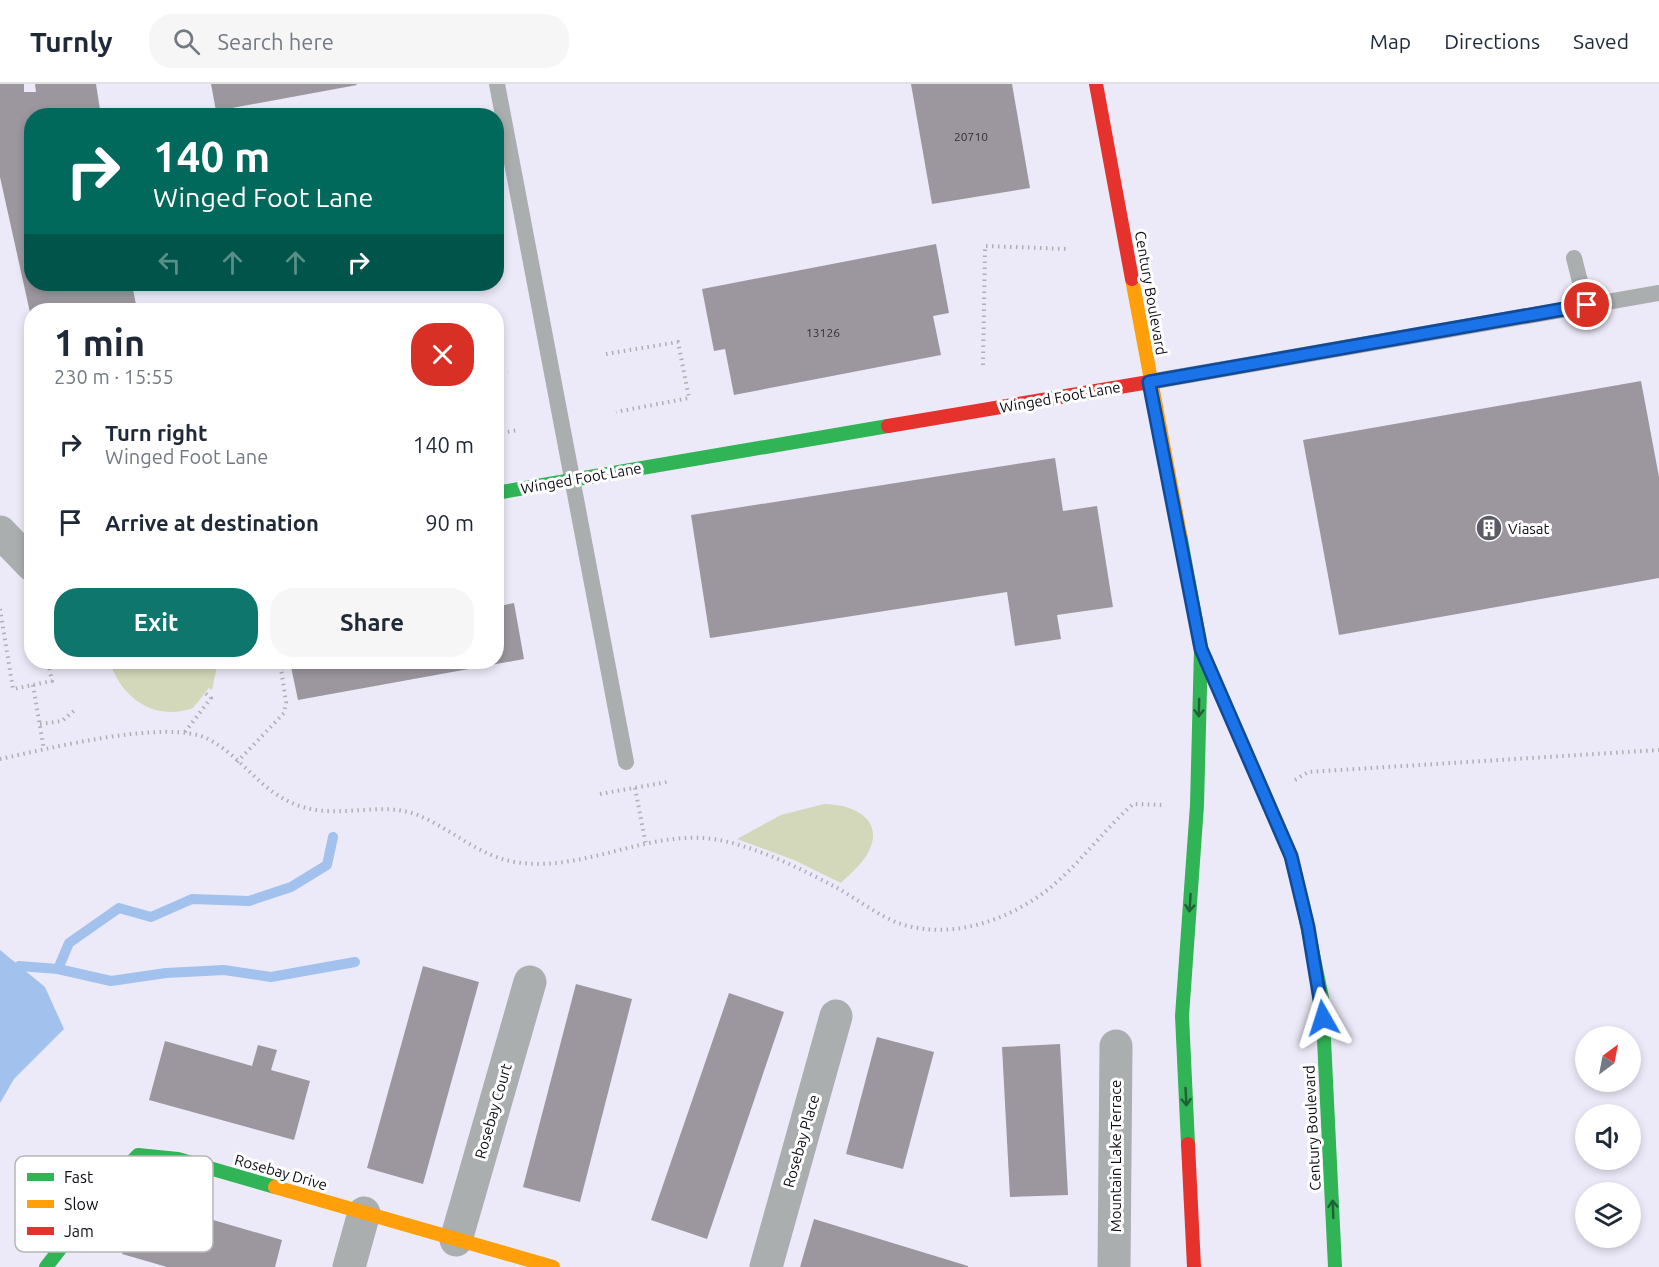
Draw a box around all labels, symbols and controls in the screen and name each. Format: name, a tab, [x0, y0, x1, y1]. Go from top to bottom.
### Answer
search box	[149, 14, 569, 68]
icon: search	[170, 25, 203, 58]
text: Turnly	[30, 26, 113, 57]
text: Search here	[218, 29, 334, 54]
text: Map	[1370, 29, 1411, 53]
text: Directions	[1444, 29, 1540, 53]
text: Saved	[1573, 29, 1629, 53]
house number: 20710	[954, 130, 988, 143]
icon: right	[54, 132, 132, 210]
text: 140 m	[153, 133, 270, 180]
text: Winged Foot Lane	[153, 182, 373, 212]
street label: Century Boulevard	[1132, 230, 1170, 356]
icon: left	[153, 246, 186, 279]
icon: ahead	[216, 246, 249, 279]
icon: ahead	[279, 246, 312, 279]
icon: right	[342, 246, 375, 279]
pin	[1561, 279, 1612, 330]
icon: arrive	[1570, 288, 1603, 321]
text: 1 min	[54, 322, 145, 363]
button: close	[411, 323, 474, 386]
house number: 13126	[806, 326, 840, 339]
text: 230 m · 15:55	[54, 365, 174, 388]
street label: Winged Foot Lane	[998, 378, 1122, 416]
text: Turn right	[105, 420, 207, 445]
icon: right	[54, 428, 87, 461]
text: 140 m	[413, 432, 474, 457]
text: Winged Foot Lane	[105, 445, 268, 468]
street label: Winged Foot Lane	[519, 459, 643, 497]
icon: arrive	[54, 506, 87, 539]
text: Arrive at destination	[105, 510, 319, 535]
text: 90 m	[425, 510, 474, 535]
building icon: Viasat	[1474, 513, 1504, 543]
place label: Viasat	[1508, 520, 1550, 537]
button: Exit	[54, 588, 258, 657]
button: Share	[270, 588, 474, 657]
one-way arrow	[1194, 697, 1205, 717]
one-way arrow	[1184, 892, 1195, 912]
position arrow	[1291, 986, 1355, 1050]
north arrow	[1575, 1026, 1641, 1092]
map controls	[1575, 1026, 1641, 1248]
street label: Rosebay Court	[471, 1061, 515, 1161]
street label: Century Boulevard	[1300, 1065, 1324, 1191]
street label: Mountain Lake Terrace	[1107, 1080, 1124, 1232]
one-way arrow	[1181, 1087, 1192, 1107]
street label: Rosebay Place	[780, 1093, 822, 1189]
button: sound	[1575, 1104, 1641, 1170]
street label: Rosebay Drive	[233, 1151, 329, 1193]
legend	[15, 1156, 213, 1252]
text: Fast	[64, 1168, 94, 1186]
button: layers	[1575, 1182, 1641, 1248]
text: Slow	[64, 1195, 99, 1213]
one-way arrow	[1327, 1199, 1338, 1219]
text: Jam	[64, 1222, 94, 1240]

